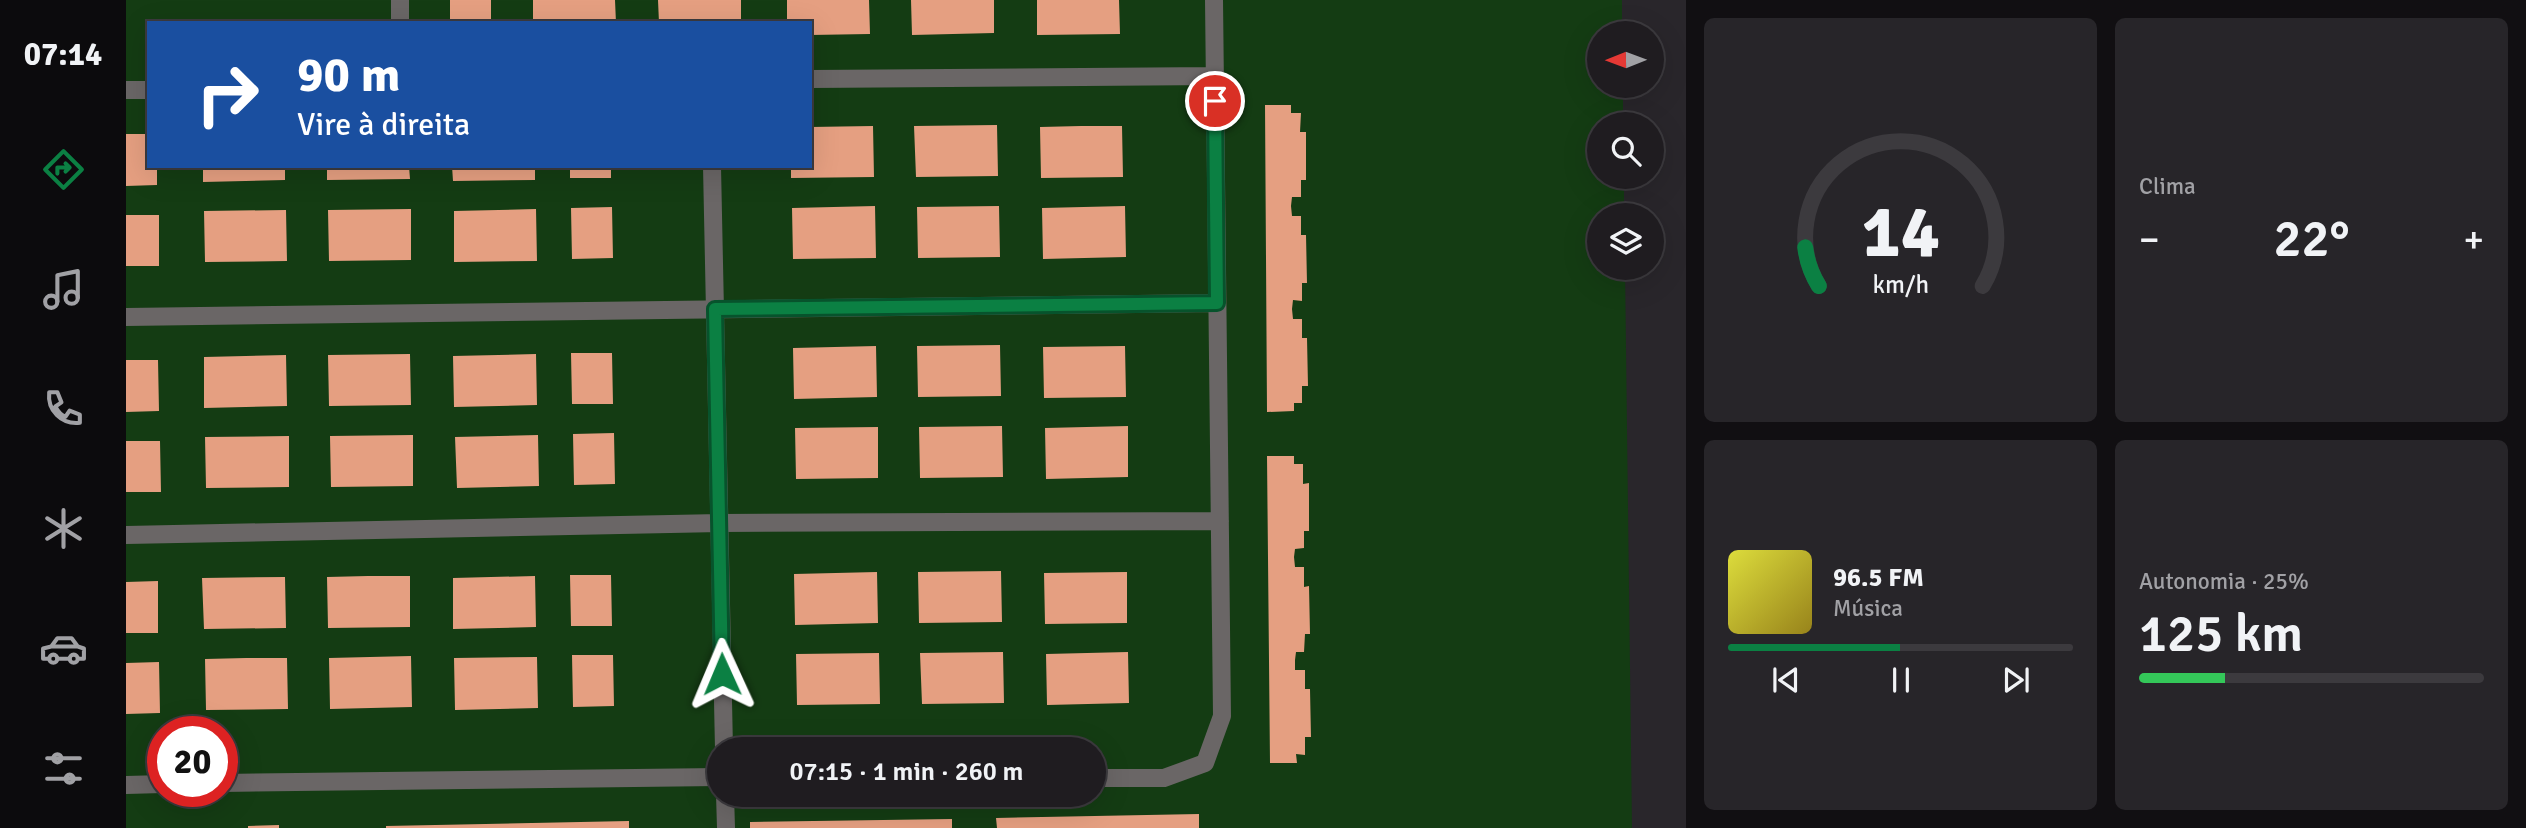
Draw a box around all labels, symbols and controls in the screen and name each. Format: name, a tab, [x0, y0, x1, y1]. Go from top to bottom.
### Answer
north arrow	[1587, 21, 1664, 98]
map controls	[1587, 21, 1664, 280]
text: 07:14	[24, 35, 102, 74]
text: 90 m	[297, 45, 400, 105]
icon: right	[182, 49, 273, 140]
pin	[1185, 71, 1245, 131]
icon: arrive	[1196, 82, 1234, 120]
text: Vire à direita	[297, 105, 470, 144]
button: search	[1587, 112, 1664, 189]
icon: directions	[39, 145, 88, 194]
text: Clima	[2139, 172, 2196, 201]
text: 14	[1861, 188, 1940, 277]
button: layers	[1587, 203, 1664, 280]
text: 22°	[2273, 207, 2350, 271]
text: −	[2139, 216, 2160, 263]
text: +	[2463, 216, 2484, 263]
icon: music	[39, 265, 88, 314]
text: km/h	[1872, 269, 1929, 300]
icon: phone	[39, 384, 88, 433]
icon: climate	[39, 504, 88, 553]
text: 96.5 FM	[1833, 562, 1924, 594]
text: Autonomia · 25%	[2139, 567, 2309, 596]
text: Música	[1833, 594, 1903, 623]
text: 125 km	[2139, 602, 2303, 666]
icon: car	[39, 624, 88, 673]
position arrow	[685, 637, 759, 711]
icon: previous	[1767, 661, 1805, 699]
icon: pause	[1882, 661, 1920, 699]
icon: next	[1997, 661, 2035, 699]
speed limit sign: 20	[147, 716, 238, 807]
icon: filters	[39, 744, 88, 793]
text: 07:15 · 1 min · 260 m	[790, 756, 1023, 788]

